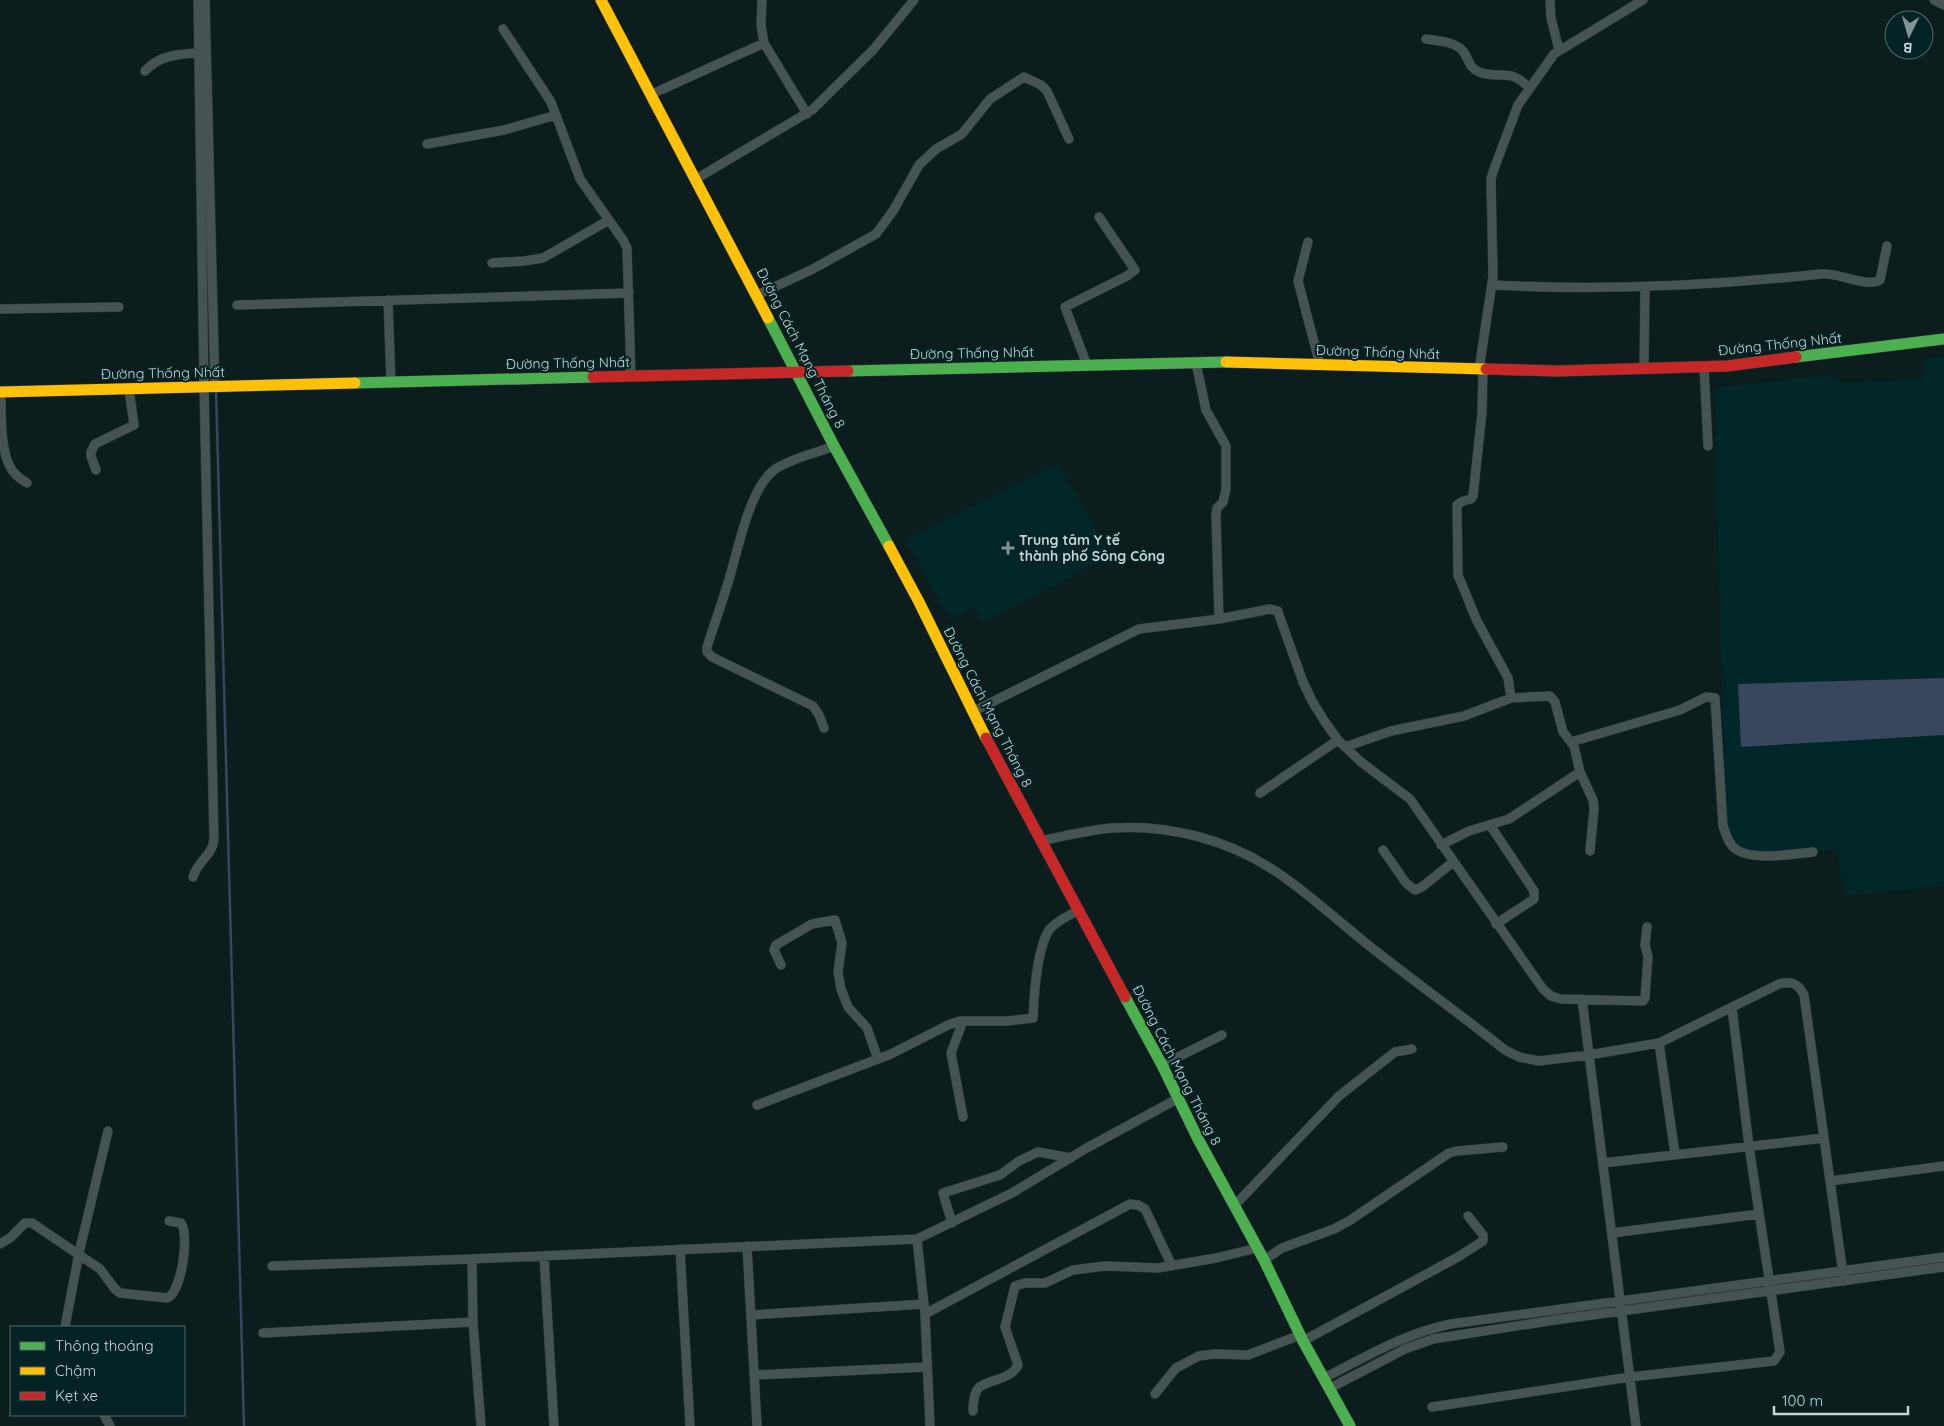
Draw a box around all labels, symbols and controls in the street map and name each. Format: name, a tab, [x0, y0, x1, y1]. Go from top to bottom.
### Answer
north arrow	[1884, 10, 1934, 60]
text: B	[1903, 39, 1913, 57]
street label: Đường Cách Mạng Tháng 8	[753, 265, 849, 431]
street label: Đường Thống Nhất	[1717, 329, 1843, 359]
street label: Đường Thống Nhất	[1316, 341, 1441, 363]
street label: Đường Thống Nhất	[910, 343, 1034, 363]
street label: Đường Thống Nhất	[506, 353, 630, 373]
street label: Đường Thống Nhất	[101, 363, 225, 383]
place label: Trung tâm Y tế thành phố Sông Công	[1019, 531, 1165, 565]
marker: Trung tâm Y tế thành phố Sông Công	[1001, 541, 1015, 555]
street label: Đường Cách Mạng Tháng 8	[940, 624, 1036, 790]
street label: Đường Cách Mạng Tháng 8	[1129, 982, 1225, 1148]
legend	[10, 1326, 185, 1416]
text: Thông thoáng	[55, 1336, 154, 1355]
text: Chậm	[55, 1361, 96, 1380]
scale bar	[1774, 1384, 1908, 1416]
text: Kẹt xe	[55, 1386, 98, 1405]
text: 100 m	[1782, 1391, 1823, 1410]

